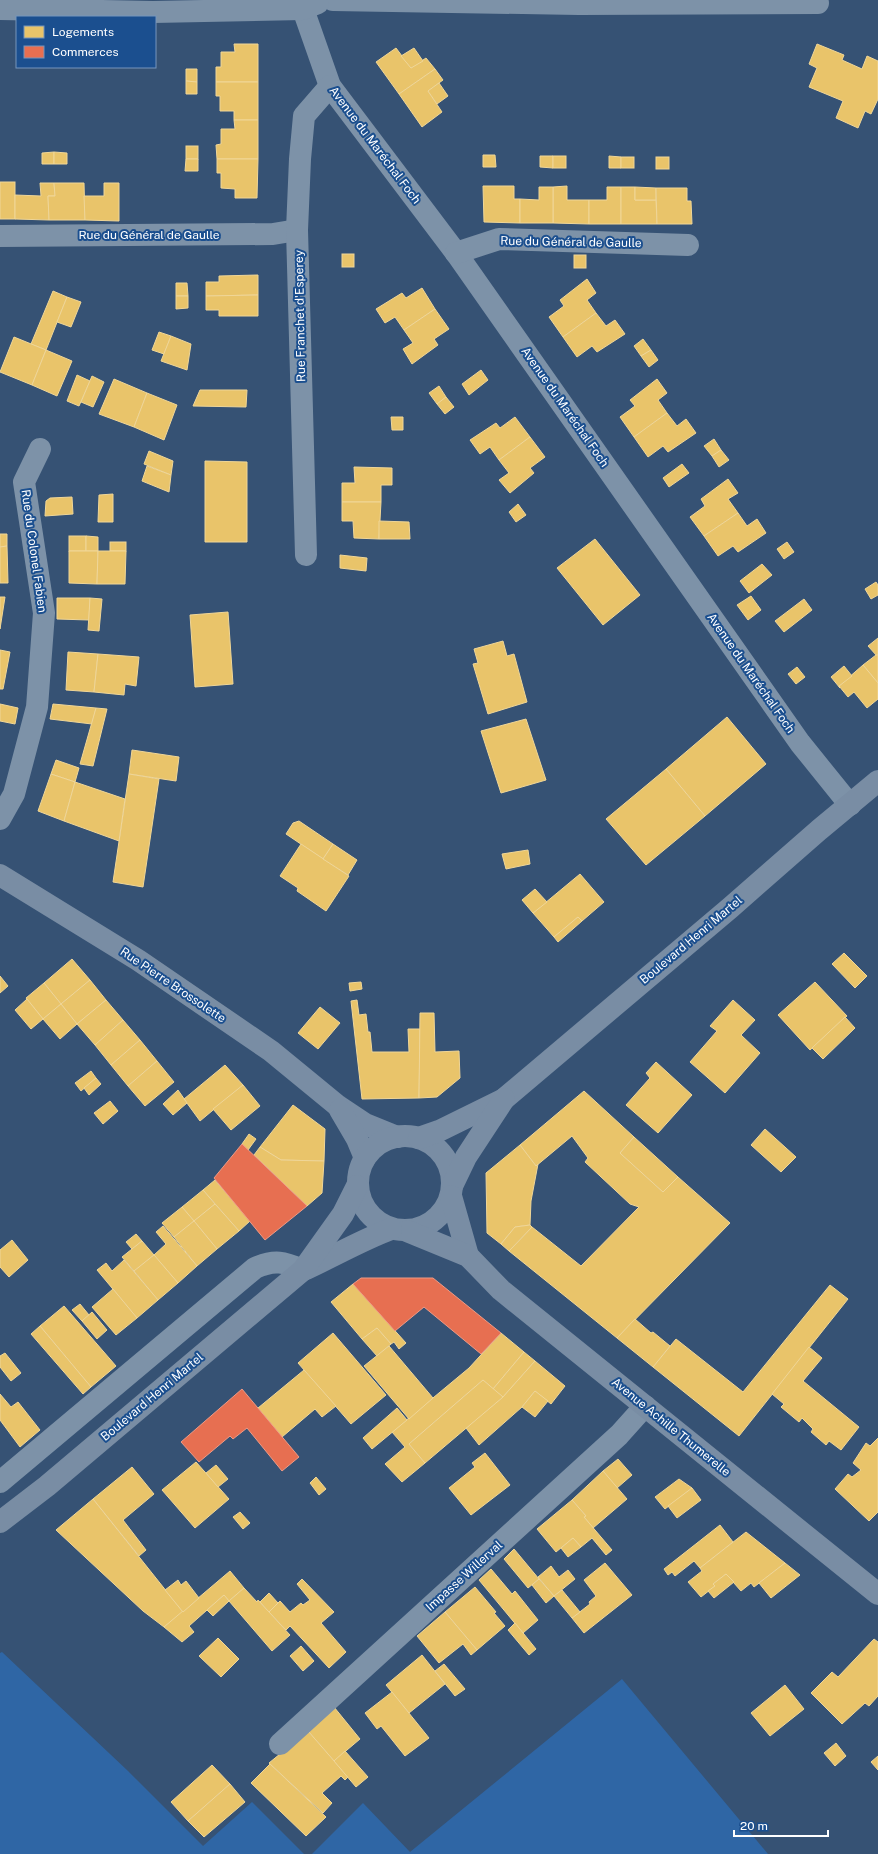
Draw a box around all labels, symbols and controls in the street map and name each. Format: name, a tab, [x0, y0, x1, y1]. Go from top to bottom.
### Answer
legend	[16, 16, 156, 68]
text: Logements	[52, 25, 114, 39]
text: Commerces	[52, 45, 119, 59]
street label: Avenue du Maréchal Foch	[326, 84, 424, 206]
street label: Rue du Général de Gaulle	[78, 228, 220, 242]
street label: Rue du Général de Gaulle	[500, 234, 642, 250]
street label: Rue Franchet d'Esperey	[292, 249, 308, 382]
street label: Avenue du Maréchal Foch	[518, 344, 612, 470]
street label: Rue du Colonel Fabien	[18, 488, 50, 614]
street label: Avenue du Maréchal Foch	[704, 610, 798, 736]
street label: Boulevard Henri Martel	[637, 893, 745, 987]
street label: Rue Pierre Brossolette	[117, 944, 229, 1026]
street label: Boulevard Henri Martel	[98, 1350, 206, 1444]
street label: Avenue Achille Thumerelle	[609, 1375, 733, 1479]
street label: Impasse Willerval	[423, 1538, 505, 1614]
scale bar	[734, 1812, 828, 1838]
text: 20 m	[740, 1819, 768, 1833]

